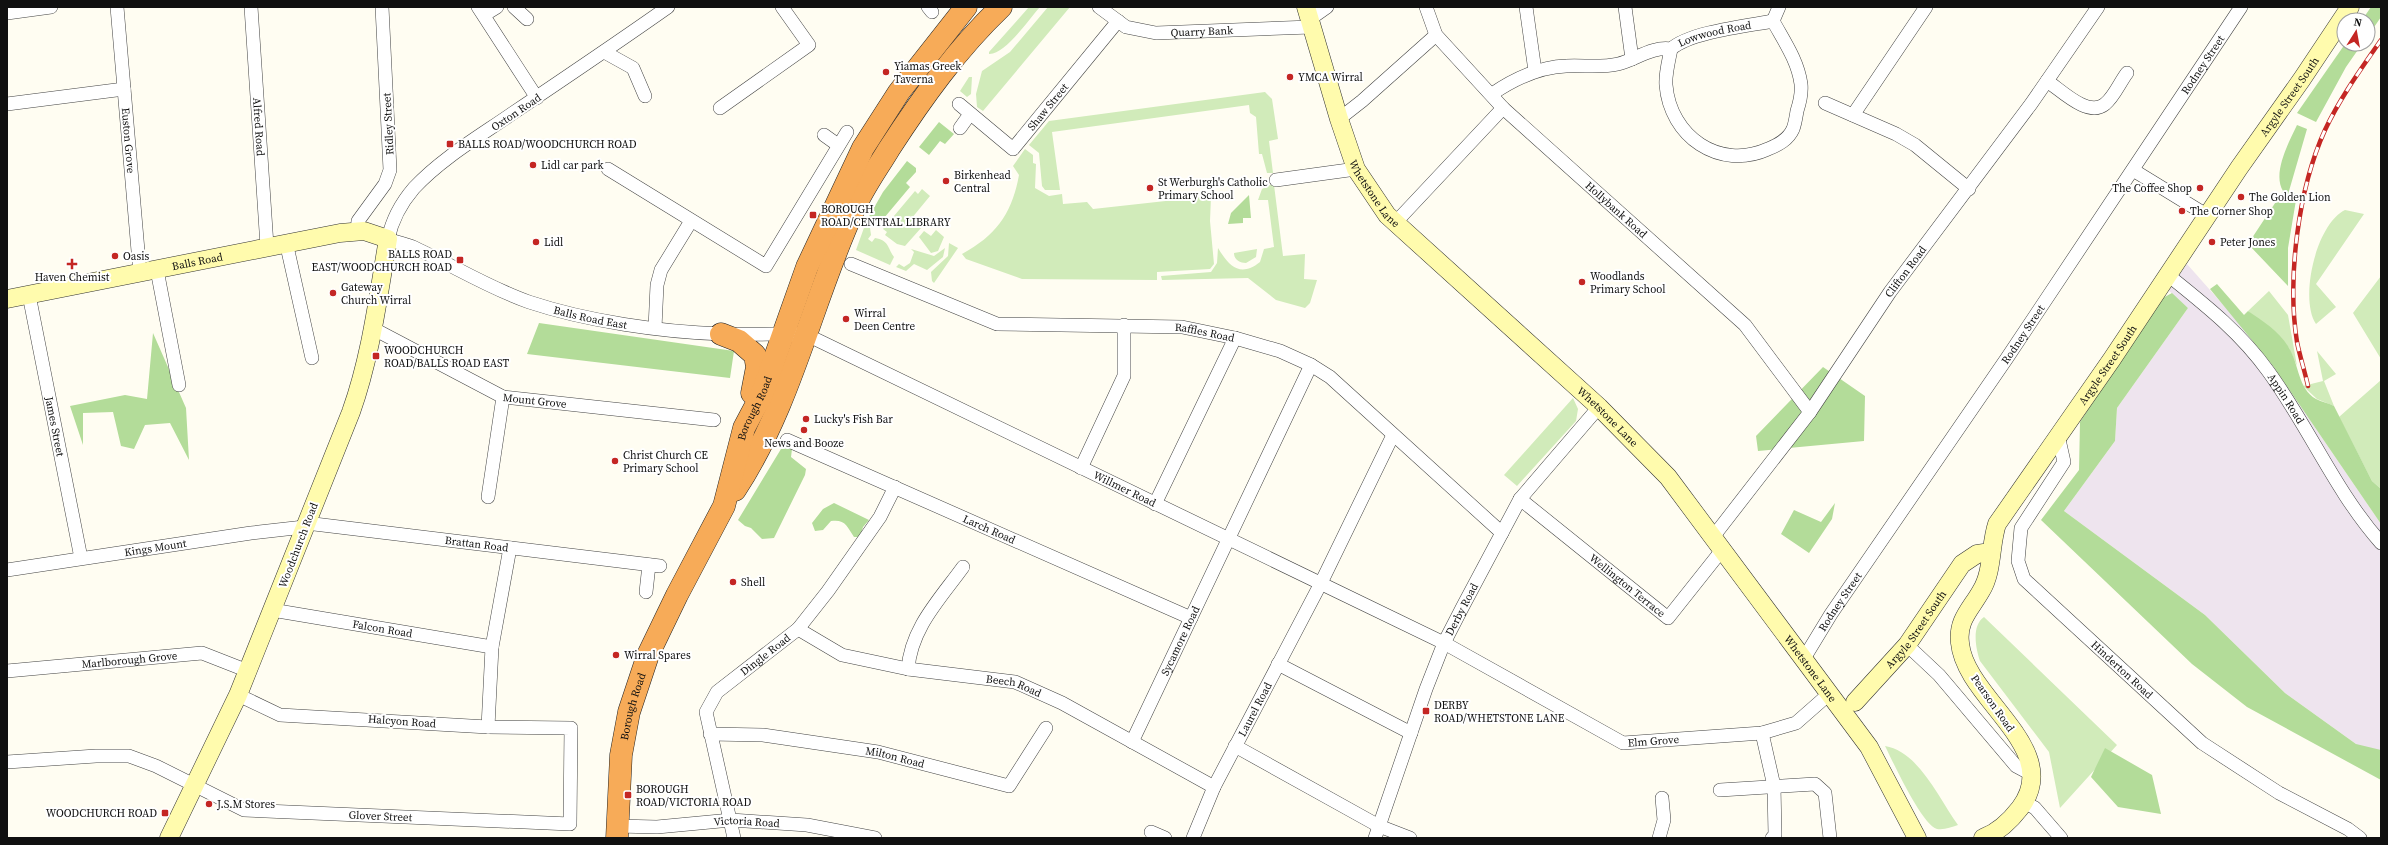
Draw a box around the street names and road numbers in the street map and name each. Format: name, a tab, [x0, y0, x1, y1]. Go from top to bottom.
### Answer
street label: Lowwood Road	[1675, 18, 1753, 51]
street label: Quarry Bank	[1170, 23, 1234, 40]
street label: Rodney Street	[2178, 32, 2228, 98]
street label: Argyle Street South	[2257, 54, 2323, 140]
street label: Shaw Street	[1024, 80, 1072, 134]
street label: Oxton Road	[488, 90, 545, 135]
street label: Ridley Street	[379, 92, 398, 155]
street label: Alfred Road	[249, 97, 268, 157]
street label: Euston Grove	[118, 107, 138, 174]
street label: Whetstone Lane	[1345, 158, 1403, 231]
street label: Hollybank Road	[1582, 178, 1651, 242]
street label: Clifton Road	[1881, 242, 1930, 300]
street label: Balls Road	[171, 249, 225, 274]
street label: Rodney Street	[1998, 302, 2049, 367]
street label: Balls Road East	[552, 303, 628, 333]
street label: Raffles Road	[1175, 320, 1237, 346]
street label: Argyle Street South	[2075, 322, 2141, 408]
street label: Appin Road	[2264, 370, 2308, 427]
street label: Borough Road	[734, 373, 776, 442]
street label: Whetstone Lane	[1574, 384, 1641, 451]
street label: Mount Grove	[502, 390, 568, 412]
street label: James Street	[41, 394, 68, 458]
street label: Willmer Road	[1091, 468, 1159, 511]
street label: Woodchurch Road	[275, 500, 322, 590]
street label: Larch Road	[960, 511, 1018, 548]
street label: Brattan Road	[444, 533, 510, 556]
street label: Kings Mount	[123, 536, 188, 560]
street label: Wellington Terrace	[1586, 551, 1669, 621]
street label: Rodney Street	[1815, 569, 1866, 634]
street label: Derby Road	[1442, 580, 1482, 638]
street label: Argyle Street South	[1882, 587, 1950, 672]
street label: Sycamore Road	[1158, 603, 1204, 678]
street label: Falcon Road	[351, 617, 414, 642]
street label: Dingle Road	[737, 630, 794, 679]
street label: Whetstone Lane	[1780, 632, 1840, 706]
street label: Hinderton Road	[2088, 637, 2157, 703]
street label: Marlborough Grove	[81, 648, 178, 672]
street label: Borough Road	[617, 670, 650, 742]
street label: Beech Road	[985, 672, 1045, 701]
street label: Pearson Road	[1967, 672, 2018, 736]
street label: Laurel Road	[1235, 679, 1276, 739]
street label: Halcyon Road	[367, 712, 437, 731]
street label: Elm Grove	[1627, 732, 1680, 751]
street label: Milton Road	[865, 743, 927, 772]
street label: Glover Street	[348, 808, 413, 825]
street label: Victoria Road	[713, 813, 781, 831]

